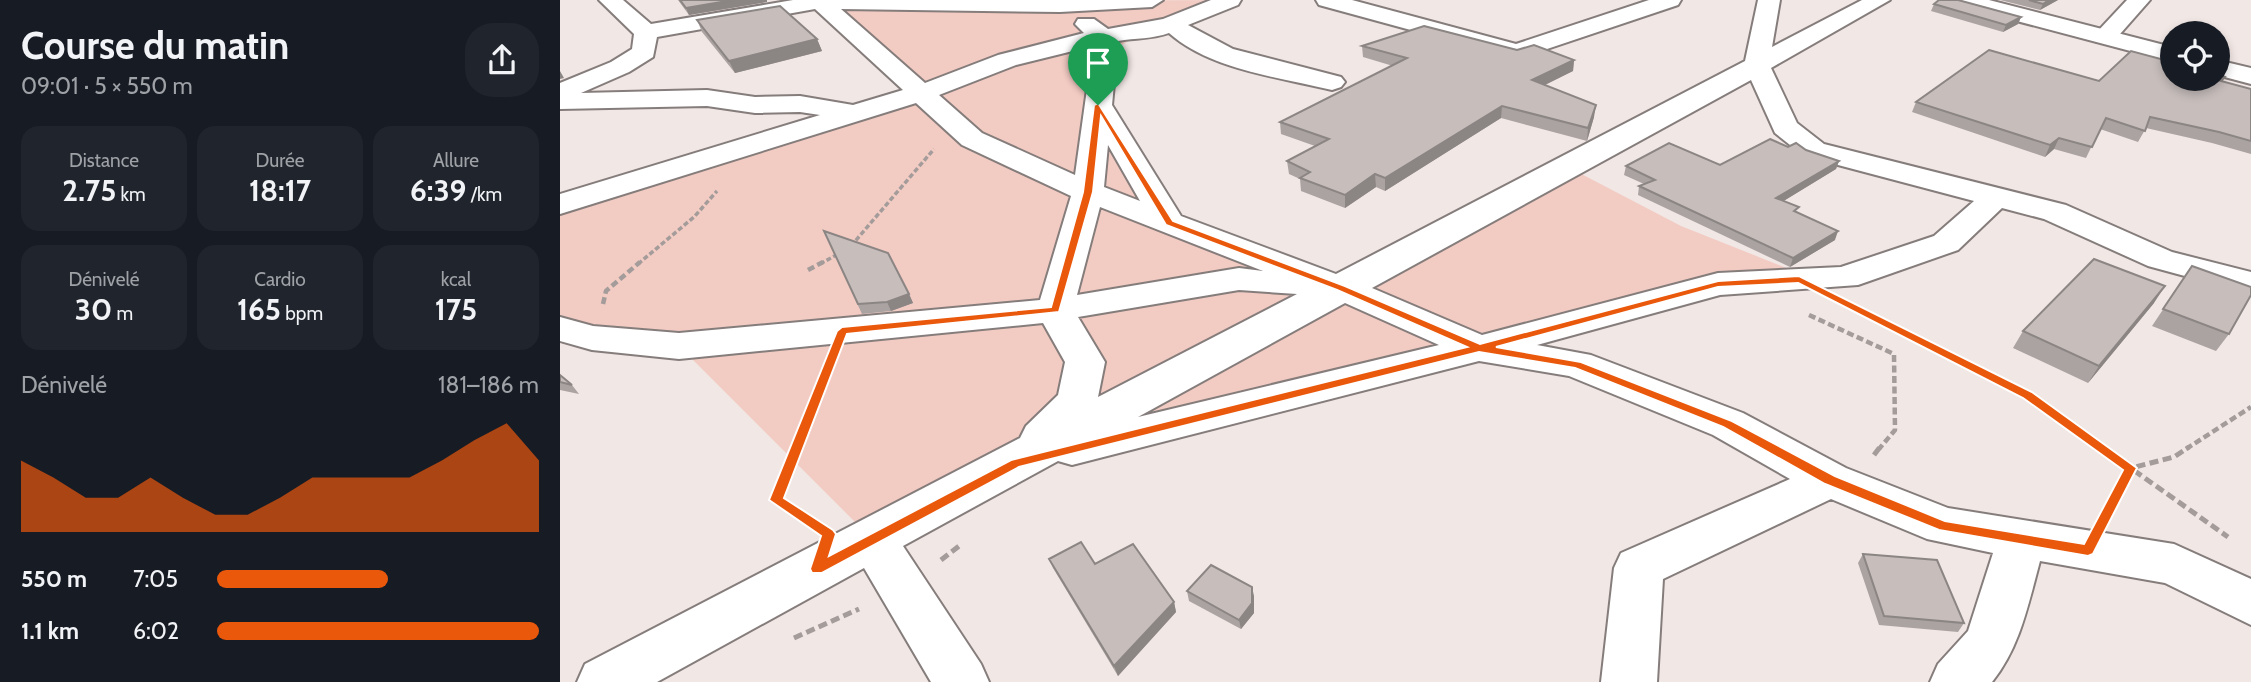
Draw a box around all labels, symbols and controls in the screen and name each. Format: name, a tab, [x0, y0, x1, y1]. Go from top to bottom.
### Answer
map controls	[2160, 21, 2230, 91]
button: locate	[2160, 21, 2230, 91]
text: Course du matin	[21, 22, 289, 69]
button: share	[465, 23, 539, 97]
pin	[1068, 33, 1128, 105]
icon: arrive	[1079, 44, 1117, 82]
text: 09:01 · 5 × 550 m	[21, 72, 193, 100]
text: Distance	[69, 149, 139, 172]
text: Durée	[256, 149, 304, 172]
text: Allure	[433, 149, 479, 172]
text: 2.75	[62, 172, 116, 209]
text: 18:17	[249, 172, 311, 209]
text: 6:39	[410, 172, 466, 209]
text: km	[116, 183, 146, 206]
text: /km	[466, 183, 502, 206]
text: Dénivelé	[68, 268, 140, 291]
text: Cardio	[254, 268, 306, 291]
text: kcal	[441, 268, 471, 291]
text: 30	[75, 291, 112, 328]
text: 165	[237, 291, 281, 328]
text: 175	[435, 291, 477, 328]
text: m	[112, 302, 133, 325]
text: bpm	[281, 302, 323, 325]
text: Dénivelé	[21, 371, 107, 399]
text: 181–186 m	[438, 371, 539, 399]
text: 550 m	[21, 565, 87, 593]
text: 7:05	[133, 565, 178, 593]
text: 1.1 km	[21, 617, 79, 645]
text: 6:02	[133, 617, 179, 645]

